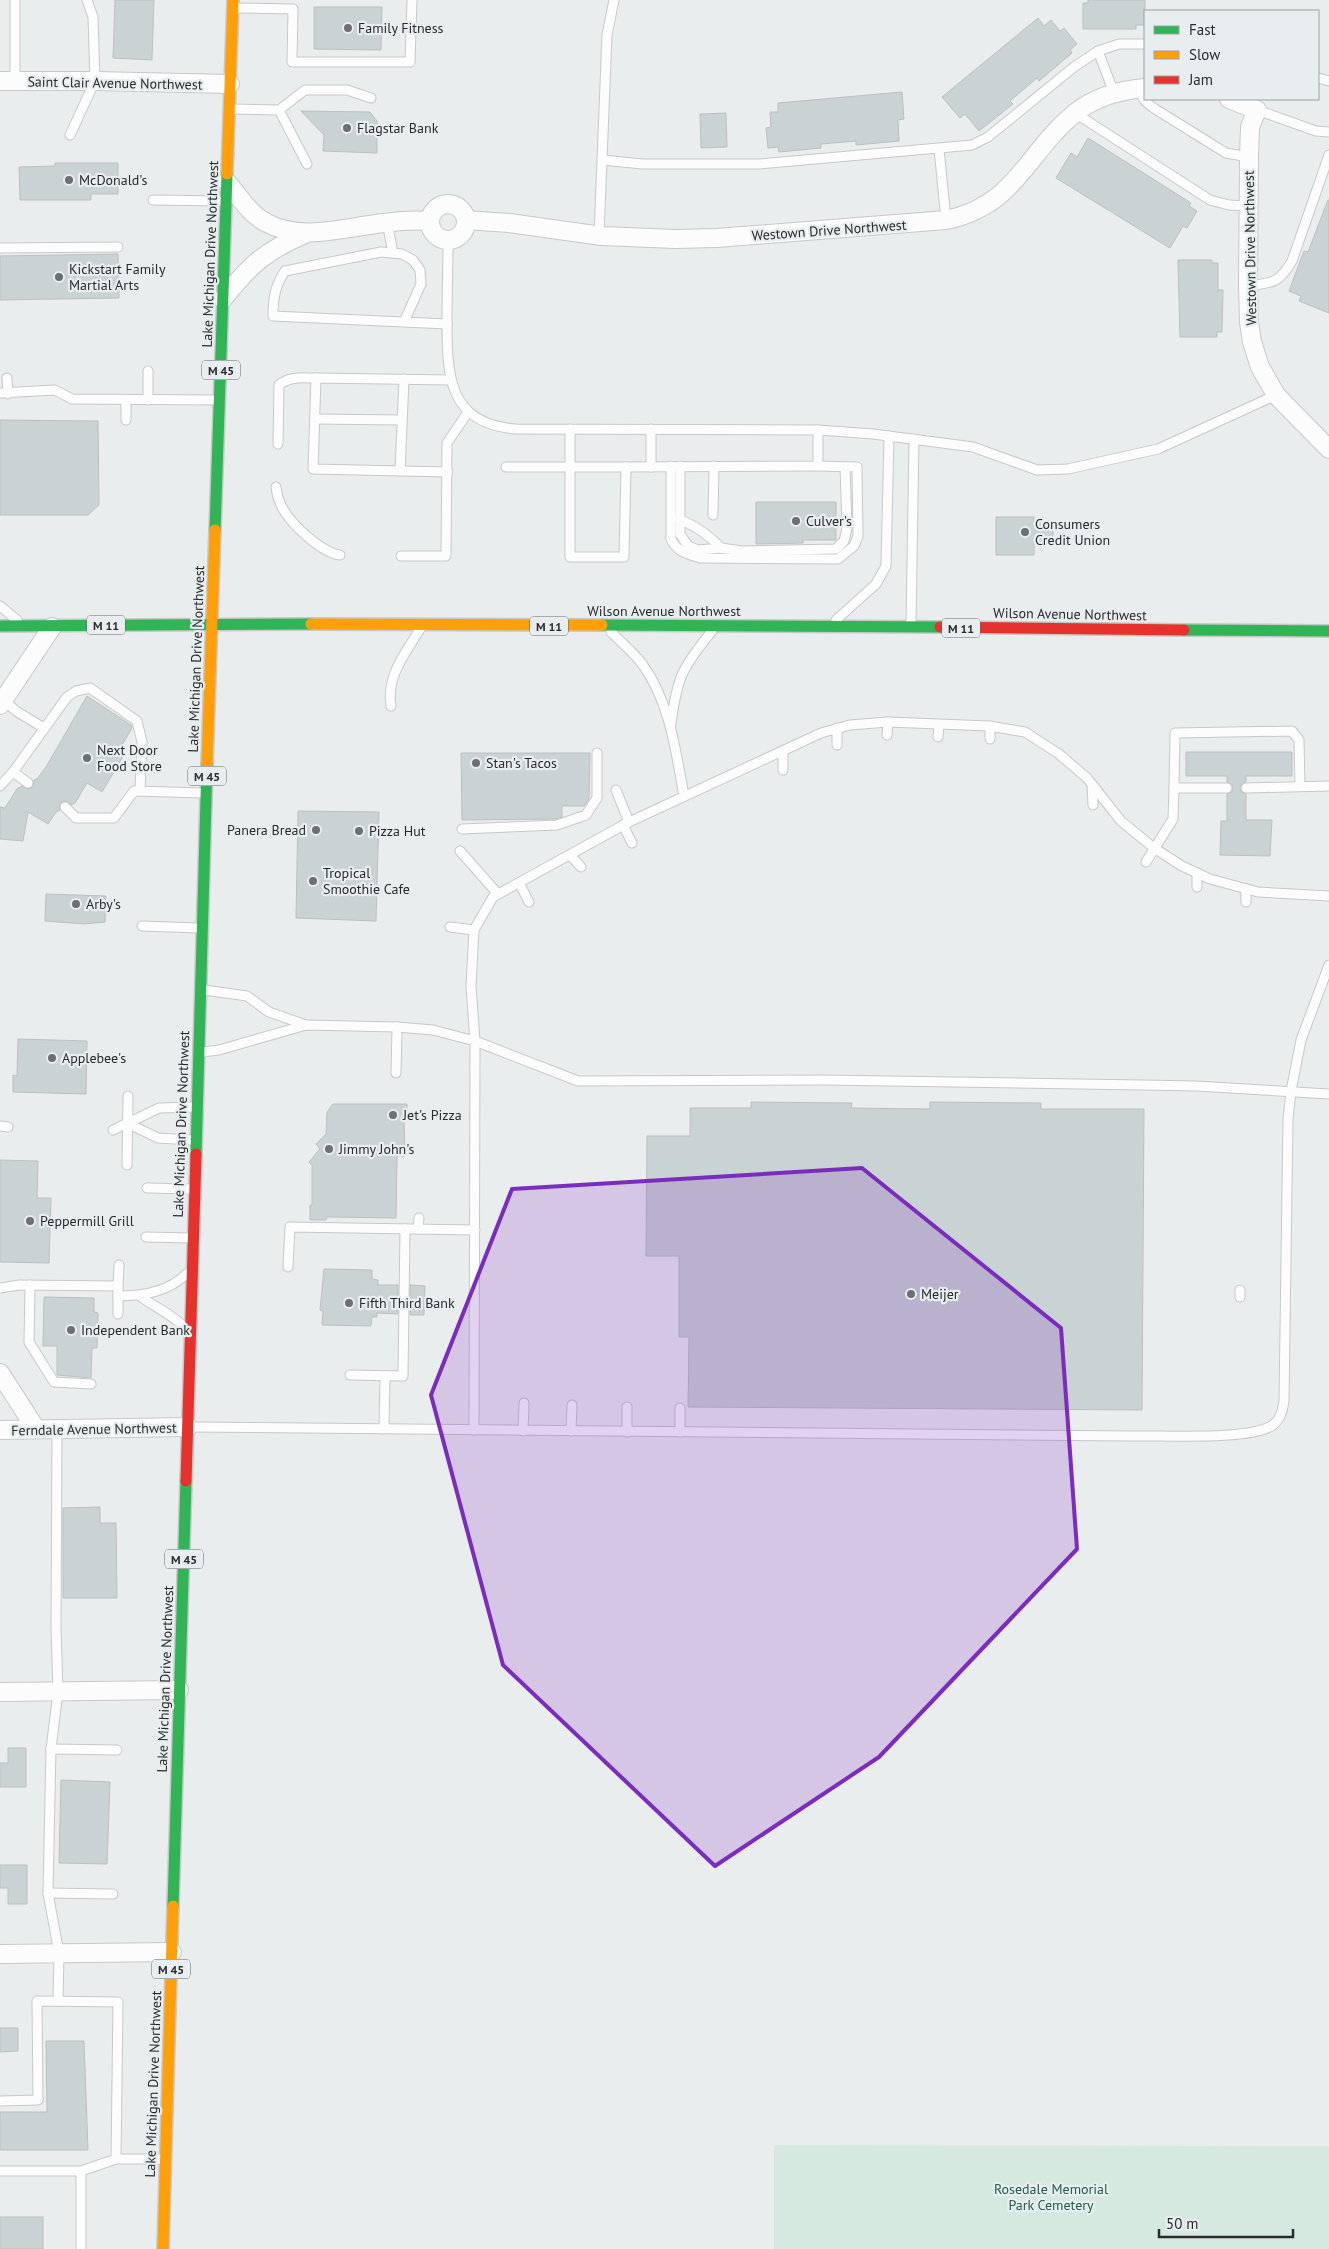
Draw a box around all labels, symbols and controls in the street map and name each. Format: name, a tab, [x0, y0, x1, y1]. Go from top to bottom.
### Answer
legend	[1144, 10, 1319, 100]
place label: Family Fitness	[358, 19, 444, 37]
text: Fast	[1189, 20, 1216, 39]
marker: Family Fitness	[342, 22, 354, 34]
text: Slow	[1189, 45, 1220, 64]
text: Jam	[1188, 70, 1213, 89]
street label: Saint Clair Avenue Northwest	[27, 72, 203, 94]
place label: Flagstar Bank	[357, 119, 439, 137]
marker: Flagstar Bank	[341, 122, 353, 134]
street label: Lake Michigan Drive Northwest	[198, 160, 222, 348]
street label: Westown Drive Northwest	[1240, 170, 1260, 326]
place label: McDonald's	[79, 171, 147, 189]
marker: McDonald's	[63, 174, 75, 186]
street label: Westown Drive Northwest	[751, 216, 907, 244]
place label: Kickstart Family Martial Arts	[69, 260, 166, 294]
marker: Kickstart Family Martial Arts	[53, 271, 65, 283]
road number: M 45	[202, 360, 240, 380]
place label: Culver's	[806, 512, 852, 530]
marker: Culver's	[790, 515, 802, 527]
place label: Consumers Credit Union	[1035, 515, 1110, 549]
marker: Consumers Credit Union	[1019, 526, 1031, 538]
street label: Lake Michigan Drive Northwest	[184, 565, 208, 753]
street label: Wilson Avenue Northwest	[587, 602, 741, 620]
street label: Wilson Avenue Northwest	[993, 604, 1147, 624]
road number: M 11	[87, 616, 125, 634]
road number: M 11	[530, 616, 568, 636]
road number: M 11	[942, 618, 980, 638]
place label: Next Door Food Store	[97, 741, 162, 775]
marker: Next Door Food Store	[81, 752, 93, 764]
place label: Stan's Tacos	[486, 754, 557, 772]
marker: Stan's Tacos	[470, 757, 482, 769]
road number: M 45	[188, 766, 226, 786]
place label: Panera Bread	[227, 821, 306, 839]
place label: Pizza Hut	[369, 822, 426, 840]
marker: Panera Bread	[310, 824, 322, 836]
marker: Pizza Hut	[353, 825, 365, 837]
place label: Tropical Smoothie Cafe	[323, 864, 410, 898]
marker: Tropical Smoothie Cafe	[307, 875, 319, 887]
place label: Arby's	[86, 895, 121, 913]
marker: Arby's	[70, 898, 82, 910]
street label: Lake Michigan Drive Northwest	[169, 1030, 193, 1218]
place label: Applebee's	[62, 1049, 126, 1067]
marker: Applebee's	[46, 1052, 58, 1064]
place label: Jet's Pizza	[402, 1106, 462, 1124]
marker: Jet's Pizza	[387, 1109, 399, 1121]
place label: Jimmy John's	[338, 1140, 414, 1158]
marker: Jimmy John's	[323, 1143, 335, 1155]
place label: Peppermill Grill	[40, 1212, 134, 1230]
marker: Peppermill Grill	[24, 1215, 36, 1227]
place label: Meijer	[921, 1285, 959, 1303]
marker: Meijer	[905, 1288, 917, 1300]
place label: Fifth Third Bank	[359, 1294, 455, 1312]
marker: Fifth Third Bank	[343, 1297, 355, 1309]
place label: Independent Bank	[81, 1321, 190, 1339]
marker: Independent Bank	[65, 1324, 77, 1336]
street label: Ferndale Avenue Northwest	[11, 1419, 177, 1439]
road number: M 45	[165, 1550, 203, 1568]
street label: Lake Michigan Drive Northwest	[153, 1585, 177, 1773]
road number: M 45	[152, 1960, 190, 1978]
street label: Lake Michigan Drive Northwest	[141, 1990, 165, 2178]
park label: Rosedale Memorial Park Cemetery	[994, 2180, 1108, 2214]
scale bar	[1159, 2206, 1293, 2238]
text: 50 m	[1166, 2214, 1199, 2233]

